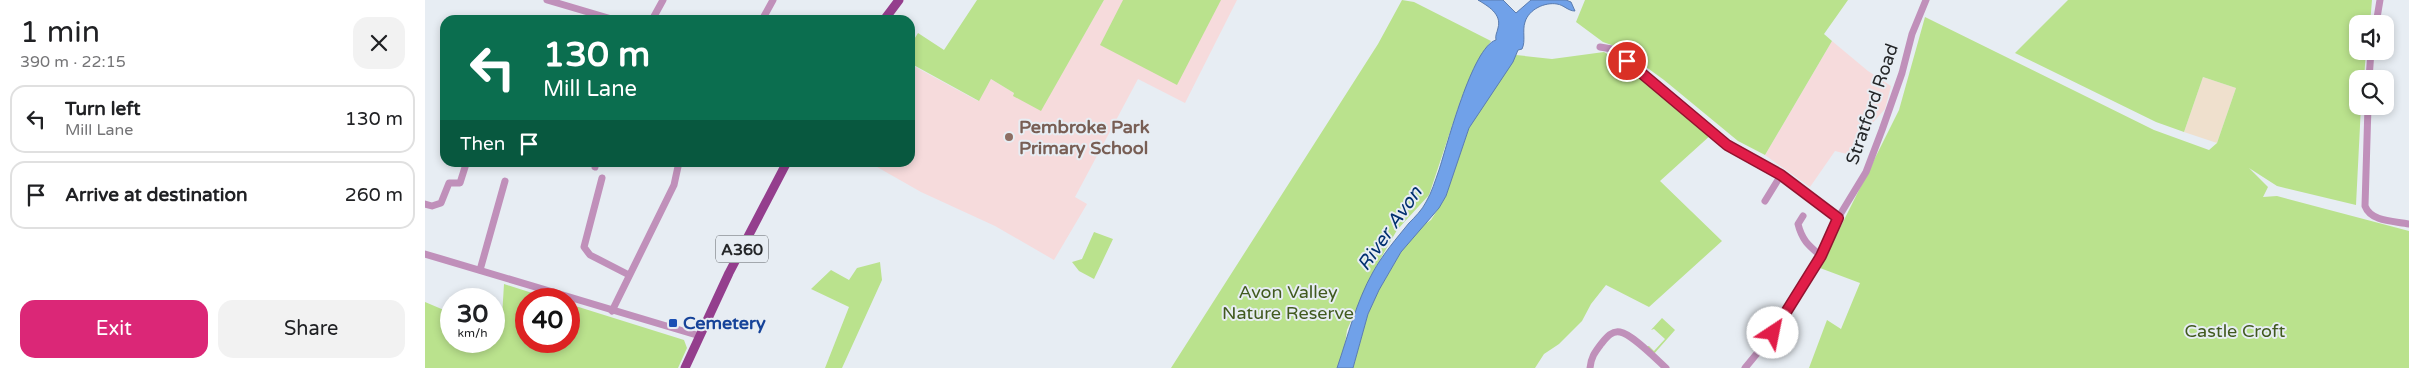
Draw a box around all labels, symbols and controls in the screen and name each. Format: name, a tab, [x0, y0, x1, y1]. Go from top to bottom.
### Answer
text: 1 min	[20, 14, 100, 51]
map controls	[2349, 15, 2394, 115]
button: sound	[2349, 15, 2394, 60]
button: close	[353, 17, 405, 69]
text: 130 m	[543, 34, 650, 76]
icon: left	[460, 35, 525, 100]
pin	[1606, 40, 1648, 82]
street label: Stratford Road	[1841, 41, 1903, 167]
icon: arrive	[1613, 47, 1641, 75]
text: 390 m · 22:15	[20, 52, 126, 72]
button: search	[2349, 70, 2394, 115]
text: Mill Lane	[543, 76, 637, 102]
text: Turn left	[65, 98, 141, 120]
icon: left	[22, 105, 50, 133]
text: 130 m	[345, 108, 403, 130]
place label: Pembroke Park Primary School	[1019, 116, 1150, 159]
text: Mill Lane	[65, 120, 133, 140]
icon: arrive	[515, 130, 543, 158]
marker: Pembroke Park Primary School	[1003, 131, 1015, 143]
text: Then	[460, 133, 505, 155]
icon: arrive	[22, 181, 50, 209]
water label: River Avon	[1353, 182, 1427, 275]
text: Arrive at destination	[65, 184, 248, 206]
text: 260 m	[345, 184, 403, 206]
road number: A360	[716, 235, 768, 262]
park label: Avon Valley Nature Reserve	[1222, 281, 1354, 324]
speed limit sign: 40	[515, 288, 580, 353]
text: 30	[457, 299, 488, 329]
button: Exit	[20, 300, 208, 358]
button: Share	[218, 300, 405, 358]
position arrow	[1746, 306, 1798, 358]
place label: Cemetery	[683, 312, 766, 334]
marker: Cemetery	[667, 317, 679, 329]
park label: Castle Croft	[2185, 320, 2286, 342]
text: km/h	[457, 326, 488, 340]

